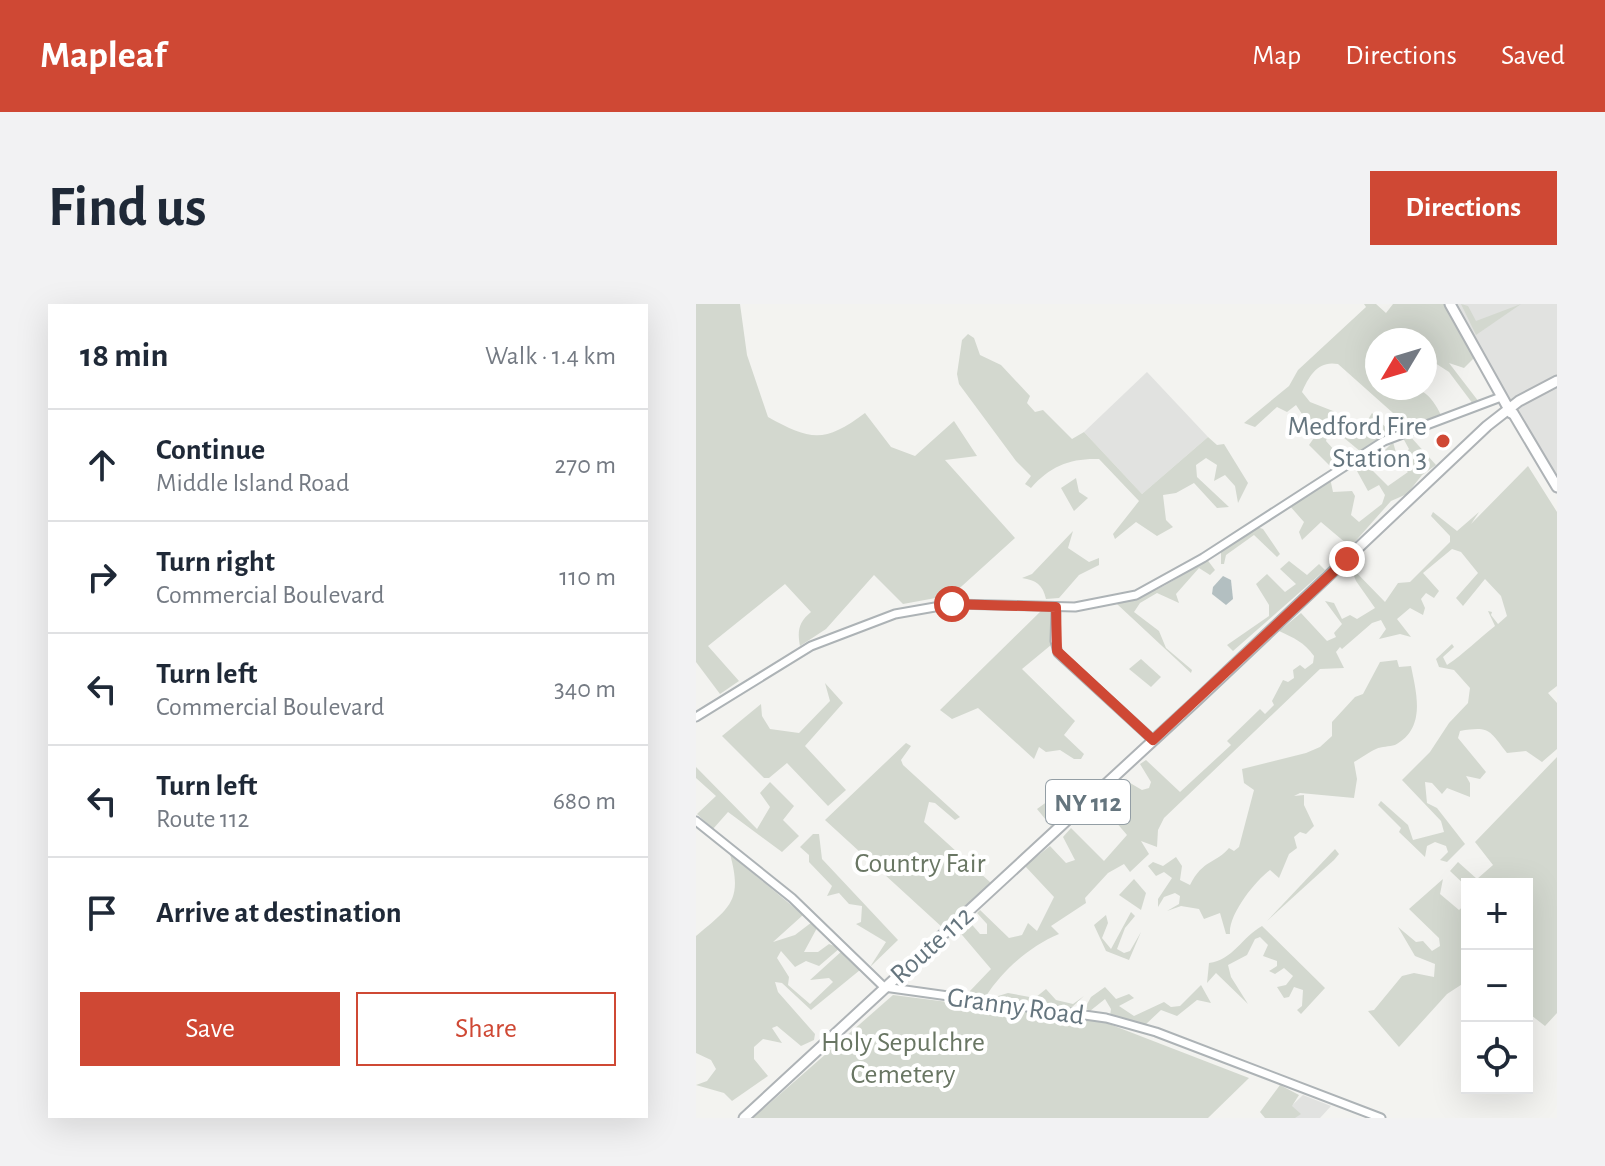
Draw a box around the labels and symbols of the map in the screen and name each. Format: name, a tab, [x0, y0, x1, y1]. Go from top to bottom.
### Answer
north arrow	[1365, 328, 1437, 400]
place label: Medford Fire Station 3	[1288, 413, 1427, 473]
marker: Medford Fire Station 3	[1434, 432, 1452, 450]
route end	[1329, 541, 1365, 577]
route start	[934, 586, 970, 622]
road number: NY 112	[1046, 780, 1130, 824]
park label: Country Fair	[854, 850, 986, 878]
street label: Route 112	[886, 901, 979, 990]
street label: Granny Road	[945, 984, 1086, 1030]
park label: Holy Sepulchre Cemetery	[821, 1029, 985, 1089]

